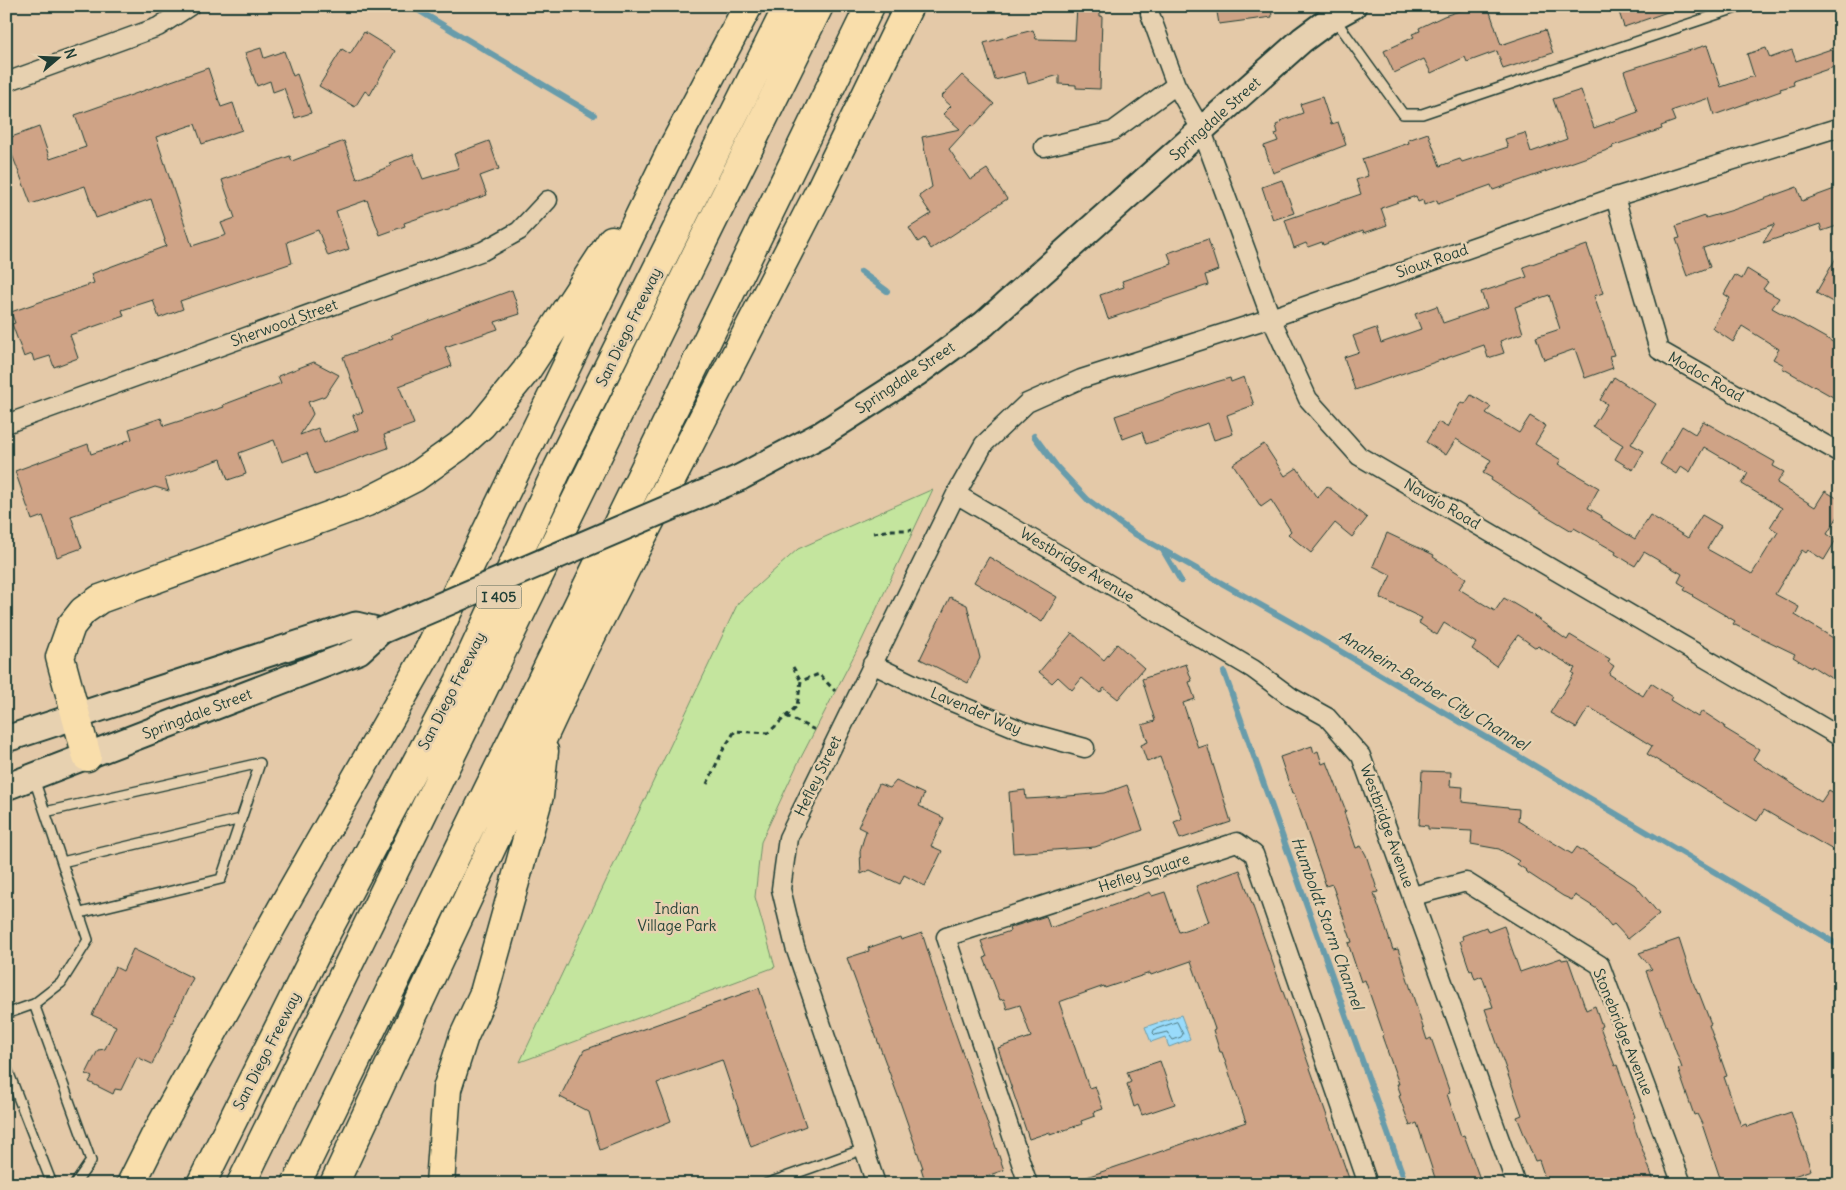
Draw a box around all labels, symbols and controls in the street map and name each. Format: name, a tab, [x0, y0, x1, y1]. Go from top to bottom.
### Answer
north arrow	[32, 32, 82, 82]
text: N	[60, 46, 80, 61]
street label: Springdale Street	[1165, 73, 1264, 164]
street label: Sioux Road	[1393, 239, 1471, 282]
street label: San Diego Freeway	[591, 264, 666, 389]
street label: Sherwood Street	[228, 294, 340, 351]
street label: Springdale Street	[851, 337, 958, 418]
street label: Modoc Road	[1665, 347, 1748, 406]
street label: Navajo Road	[1401, 474, 1484, 533]
street label: Westbridge Avenue	[1017, 523, 1138, 606]
road number: I 405	[476, 586, 522, 608]
water label: Anaheim-Barber City Channel	[1336, 626, 1534, 756]
street label: San Diego Freeway	[414, 628, 490, 753]
street label: Lavender Way	[928, 683, 1025, 738]
street label: Springdale Street	[139, 684, 254, 743]
street label: Hefley Street	[790, 732, 845, 819]
street label: Westbridge Avenue	[1356, 762, 1419, 890]
water label: Humboldt Storm Channel	[1287, 834, 1369, 1014]
street label: Hefley Square	[1096, 849, 1192, 896]
park label: Indian Village Park	[638, 899, 717, 935]
street label: Stonebridge Avenue	[1589, 966, 1658, 1098]
street label: San Diego Freeway	[229, 988, 305, 1113]

